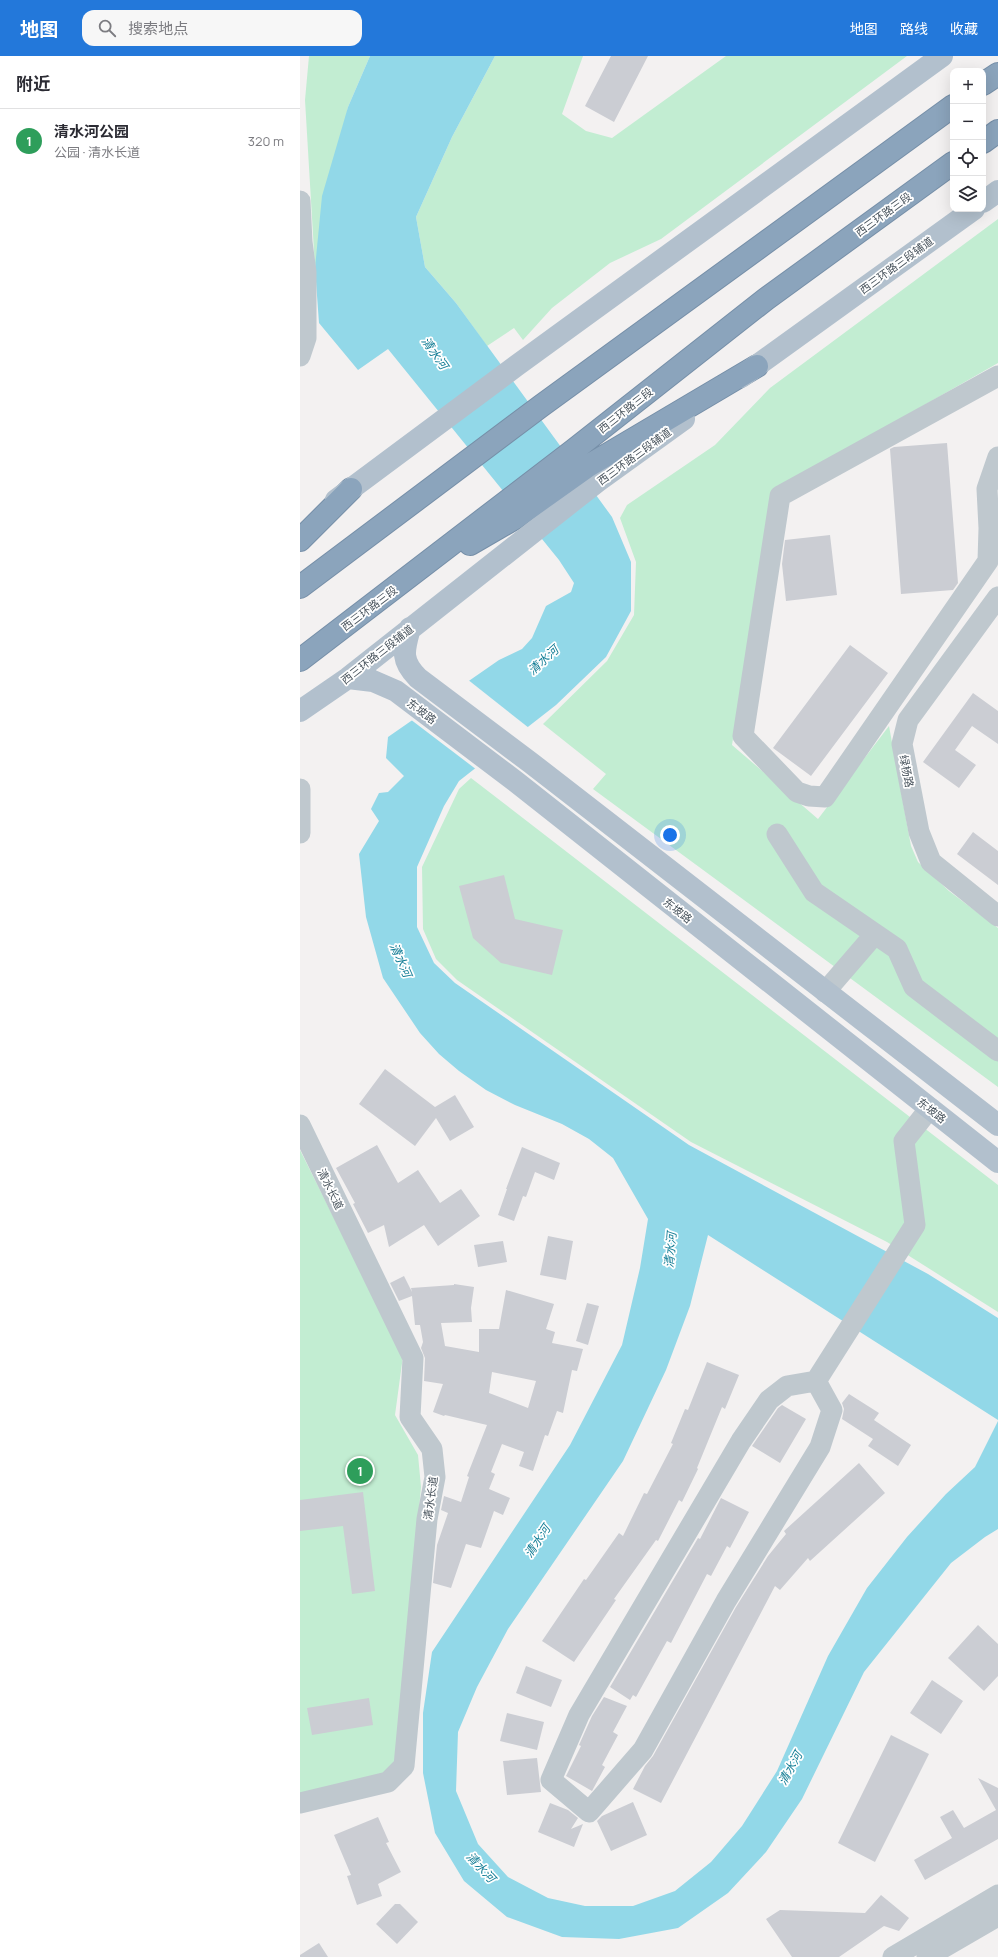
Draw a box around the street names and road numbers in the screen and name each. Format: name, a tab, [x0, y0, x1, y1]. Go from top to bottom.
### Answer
street label: 西三环路三段	[852, 189, 914, 239]
street label: 西三环路三段辅道	[856, 233, 936, 297]
street label: 西三环路三段	[594, 384, 656, 436]
street label: 西三环路三段辅道	[594, 424, 674, 488]
street label: 西三环路三段	[338, 582, 400, 634]
street label: 西三环路三段辅道	[338, 621, 416, 687]
street label: 东坡路	[404, 695, 440, 727]
street label: 绿杨路	[896, 753, 918, 789]
street label: 东坡路	[660, 894, 696, 926]
street label: 东坡路	[914, 1094, 950, 1126]
street label: 清水长道	[315, 1166, 347, 1212]
street label: 清水长道	[420, 1475, 440, 1521]

